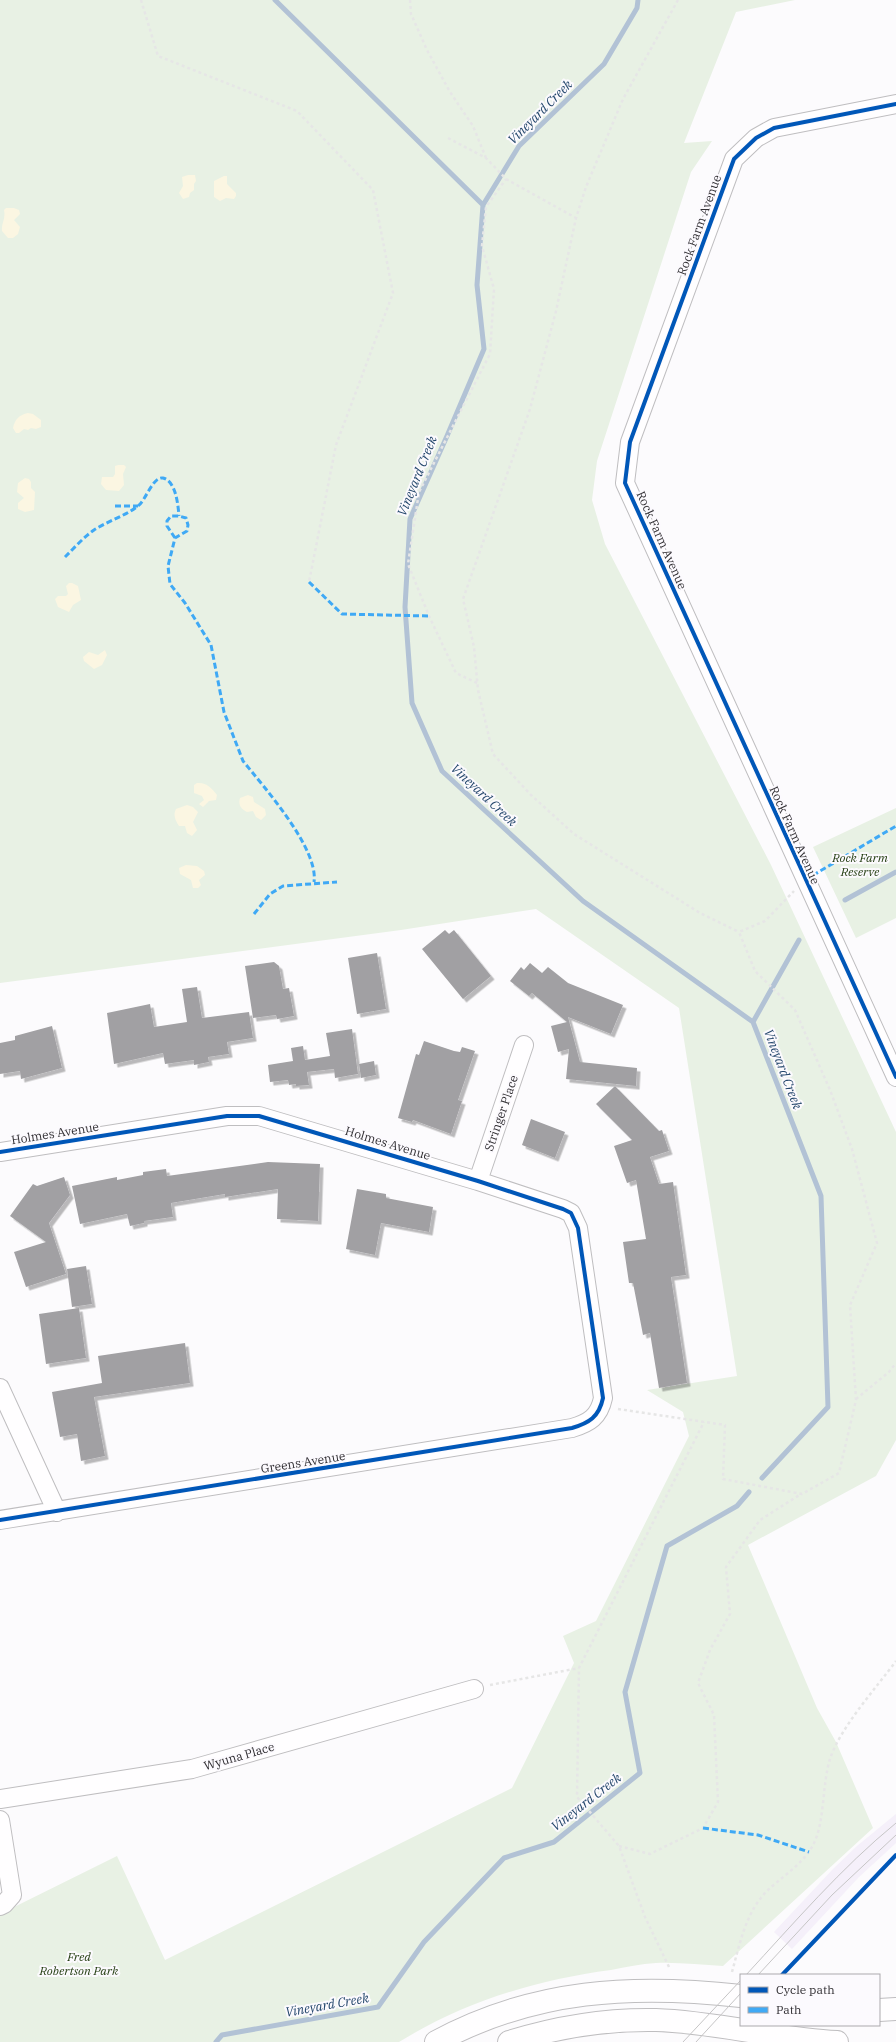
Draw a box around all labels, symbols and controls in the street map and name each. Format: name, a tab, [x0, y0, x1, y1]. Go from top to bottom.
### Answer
water label: Vineyard Creek	[504, 76, 576, 148]
street label: Rock Farm Avenue	[674, 173, 724, 277]
water label: Vineyard Creek	[393, 433, 441, 518]
street label: Rock Farm Avenue	[634, 489, 690, 591]
water label: Vineyard Creek	[447, 760, 521, 830]
street label: Rock Farm Avenue	[767, 784, 823, 886]
park label: Rock Farm Reserve	[831, 850, 888, 879]
water label: Vineyard Creek	[760, 1026, 806, 1112]
street label: Stringer Place	[481, 1073, 521, 1153]
street label: Holmes Avenue	[10, 1119, 100, 1147]
street label: Holmes Avenue	[343, 1123, 433, 1163]
street label: Greens Avenue	[260, 1448, 346, 1476]
street label: Wyuna Place	[202, 1739, 276, 1773]
water label: Vineyard Creek	[547, 1769, 625, 1835]
park label: Fred Robertson Park	[39, 1949, 119, 1978]
legend	[740, 1974, 880, 2026]
text: Cycle path	[776, 1982, 835, 1997]
water label: Vineyard Creek	[284, 1989, 370, 2021]
text: Path	[776, 2002, 802, 2017]

